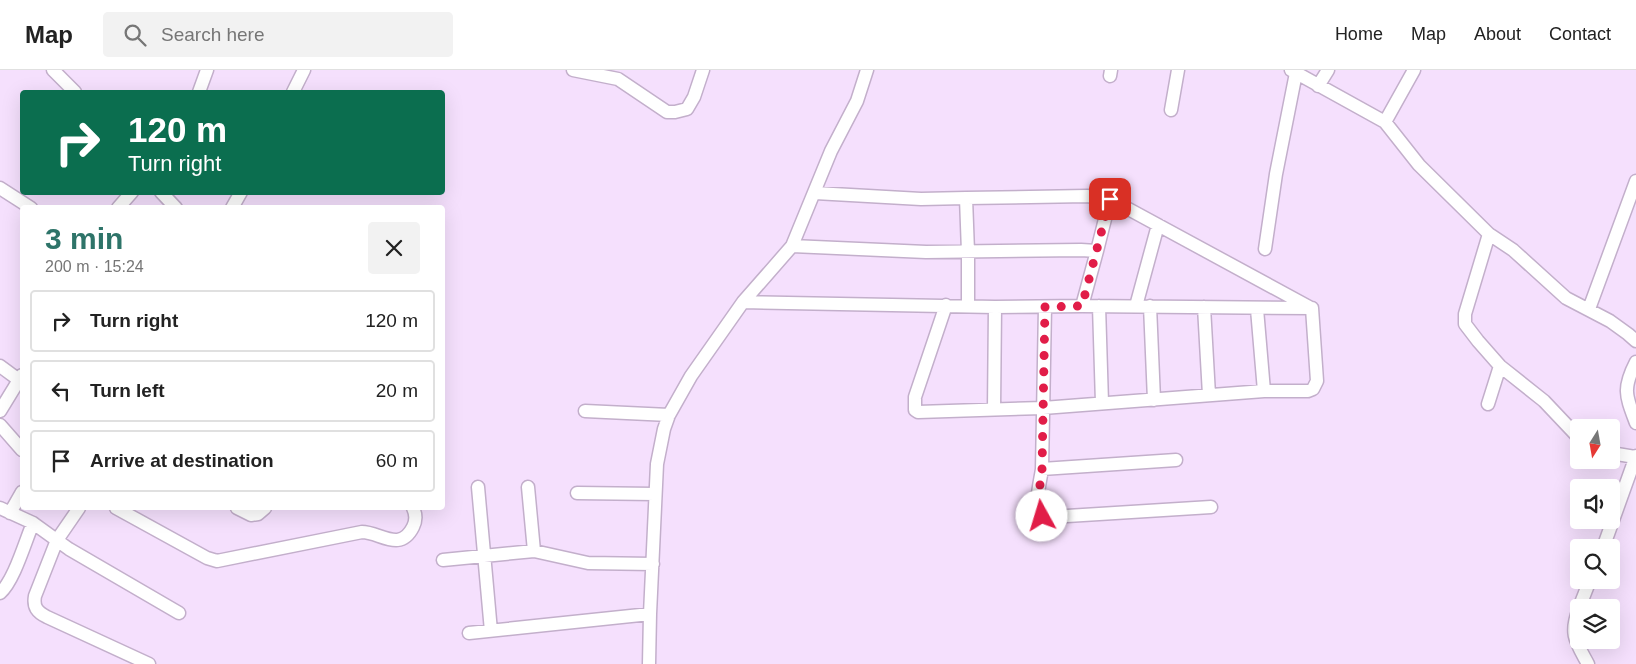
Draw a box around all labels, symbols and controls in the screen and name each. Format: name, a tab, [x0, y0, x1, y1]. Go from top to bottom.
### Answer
search box	[103, 12, 453, 57]
text: Map	[25, 21, 73, 48]
icon: search	[121, 21, 149, 49]
text: Search here	[161, 24, 265, 45]
text: Home	[1335, 24, 1383, 44]
text: Map	[1411, 24, 1446, 44]
text: About	[1474, 24, 1521, 44]
text: Contact	[1549, 24, 1611, 44]
icon: right	[45, 110, 110, 175]
text: 120 m	[128, 110, 227, 149]
text: Turn right	[128, 151, 221, 176]
pin	[1089, 178, 1131, 220]
icon: arrive	[1096, 185, 1124, 213]
text: 3 min	[45, 222, 123, 255]
button: close	[368, 222, 420, 274]
text: 200 m · 15:24	[45, 258, 144, 275]
icon: right	[47, 307, 75, 335]
text: Turn right	[90, 310, 178, 331]
text: 120 m	[365, 310, 418, 331]
icon: left	[47, 377, 75, 405]
text: Turn left	[90, 380, 165, 401]
text: 20 m	[376, 380, 418, 401]
north arrow	[1570, 419, 1620, 469]
map controls	[1570, 419, 1620, 649]
icon: arrive	[47, 447, 75, 475]
text: Arrive at destination	[90, 450, 274, 471]
text: 60 m	[376, 450, 418, 471]
button: sound	[1570, 479, 1620, 529]
position arrow	[1015, 489, 1067, 541]
button: search	[1570, 539, 1620, 589]
button: layers	[1570, 599, 1620, 649]

